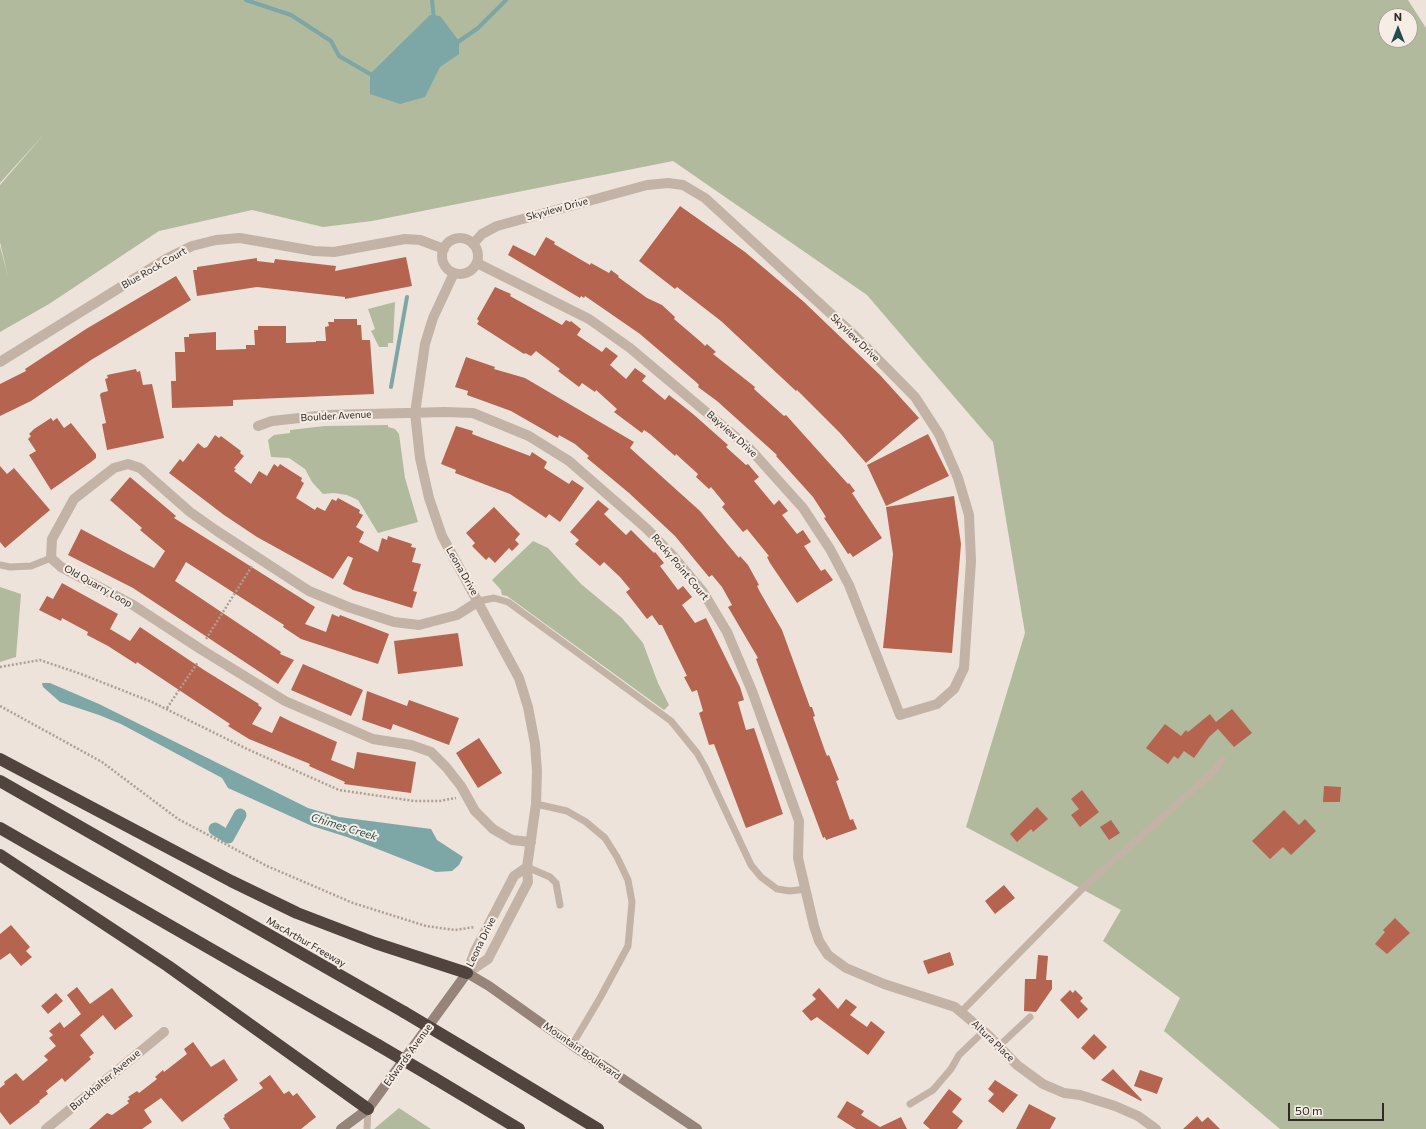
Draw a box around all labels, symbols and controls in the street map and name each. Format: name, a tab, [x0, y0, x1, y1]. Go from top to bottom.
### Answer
north arrow	[1378, 8, 1418, 48]
text: N	[1394, 10, 1402, 23]
street label: Skyview Drive	[525, 195, 589, 223]
street label: Blue Rock Court	[119, 245, 189, 291]
street label: Skyview Drive	[828, 312, 882, 364]
street label: Boulder Avenue	[300, 408, 372, 424]
street label: Bayview Drive	[704, 408, 760, 460]
street label: Rocky Point Court	[649, 531, 711, 603]
street label: Leona Drive	[443, 545, 481, 597]
street label: Old Quarry Loop	[62, 562, 134, 610]
water label: Chimes Creek	[309, 811, 379, 843]
street label: MacArthur Freeway	[264, 914, 348, 970]
street label: Leona Drive	[464, 915, 498, 969]
street label: Altura Place	[969, 1018, 1017, 1064]
street label: Mountain Boulevard	[541, 1020, 623, 1082]
street label: Edwards Avenue	[381, 1021, 435, 1089]
street label: Burckhalter Avenue	[67, 1047, 143, 1113]
scale bar	[1290, 1095, 1386, 1121]
text: 50 m	[1295, 1103, 1323, 1117]

